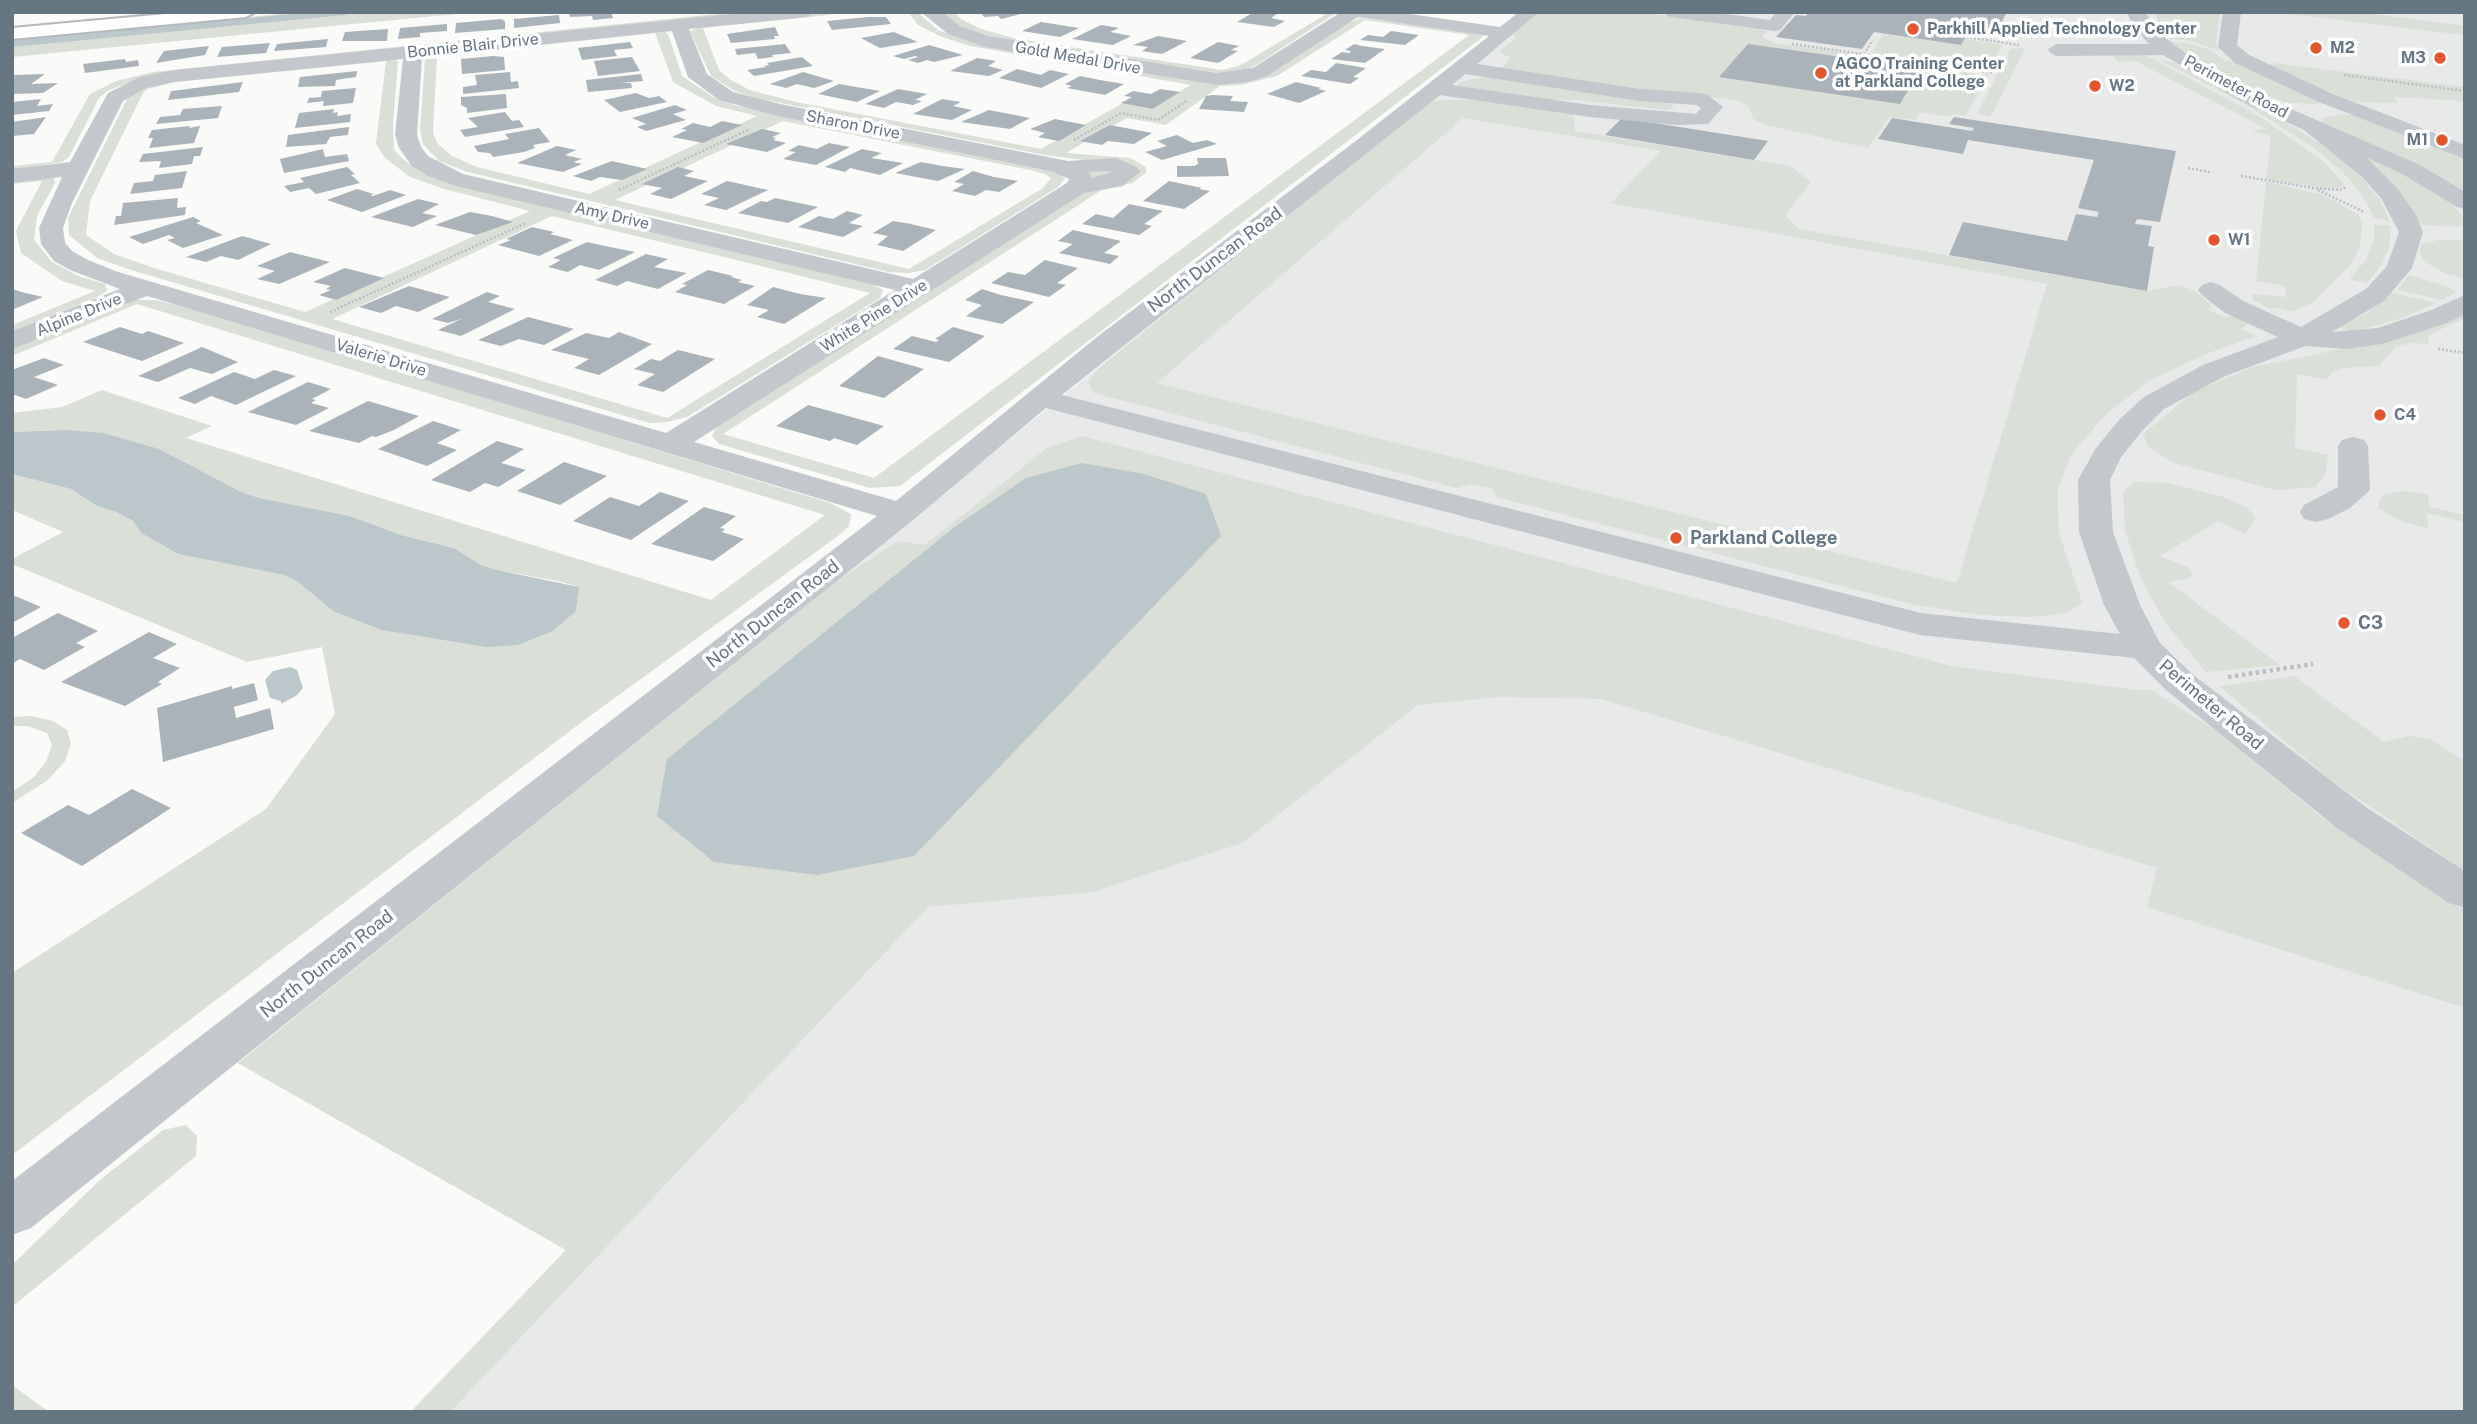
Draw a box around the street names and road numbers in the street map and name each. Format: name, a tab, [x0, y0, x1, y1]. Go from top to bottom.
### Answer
street label: Bonnie Blair Drive	[406, 30, 540, 62]
street label: Gold Medal Drive	[1014, 38, 1142, 78]
street label: Perimeter Road	[2181, 52, 2291, 122]
street label: Sharon Drive	[804, 106, 902, 144]
street label: Amy Drive	[573, 198, 651, 234]
street label: North Duncan Road	[1144, 202, 1286, 318]
street label: White Pine Drive	[817, 276, 931, 356]
street label: Alpine Drive	[34, 289, 124, 341]
street label: Valerie Drive	[333, 335, 429, 381]
street label: North Duncan Road	[702, 555, 844, 673]
street label: Perimeter Road	[2154, 655, 2268, 755]
street label: North Duncan Road	[256, 905, 398, 1023]

